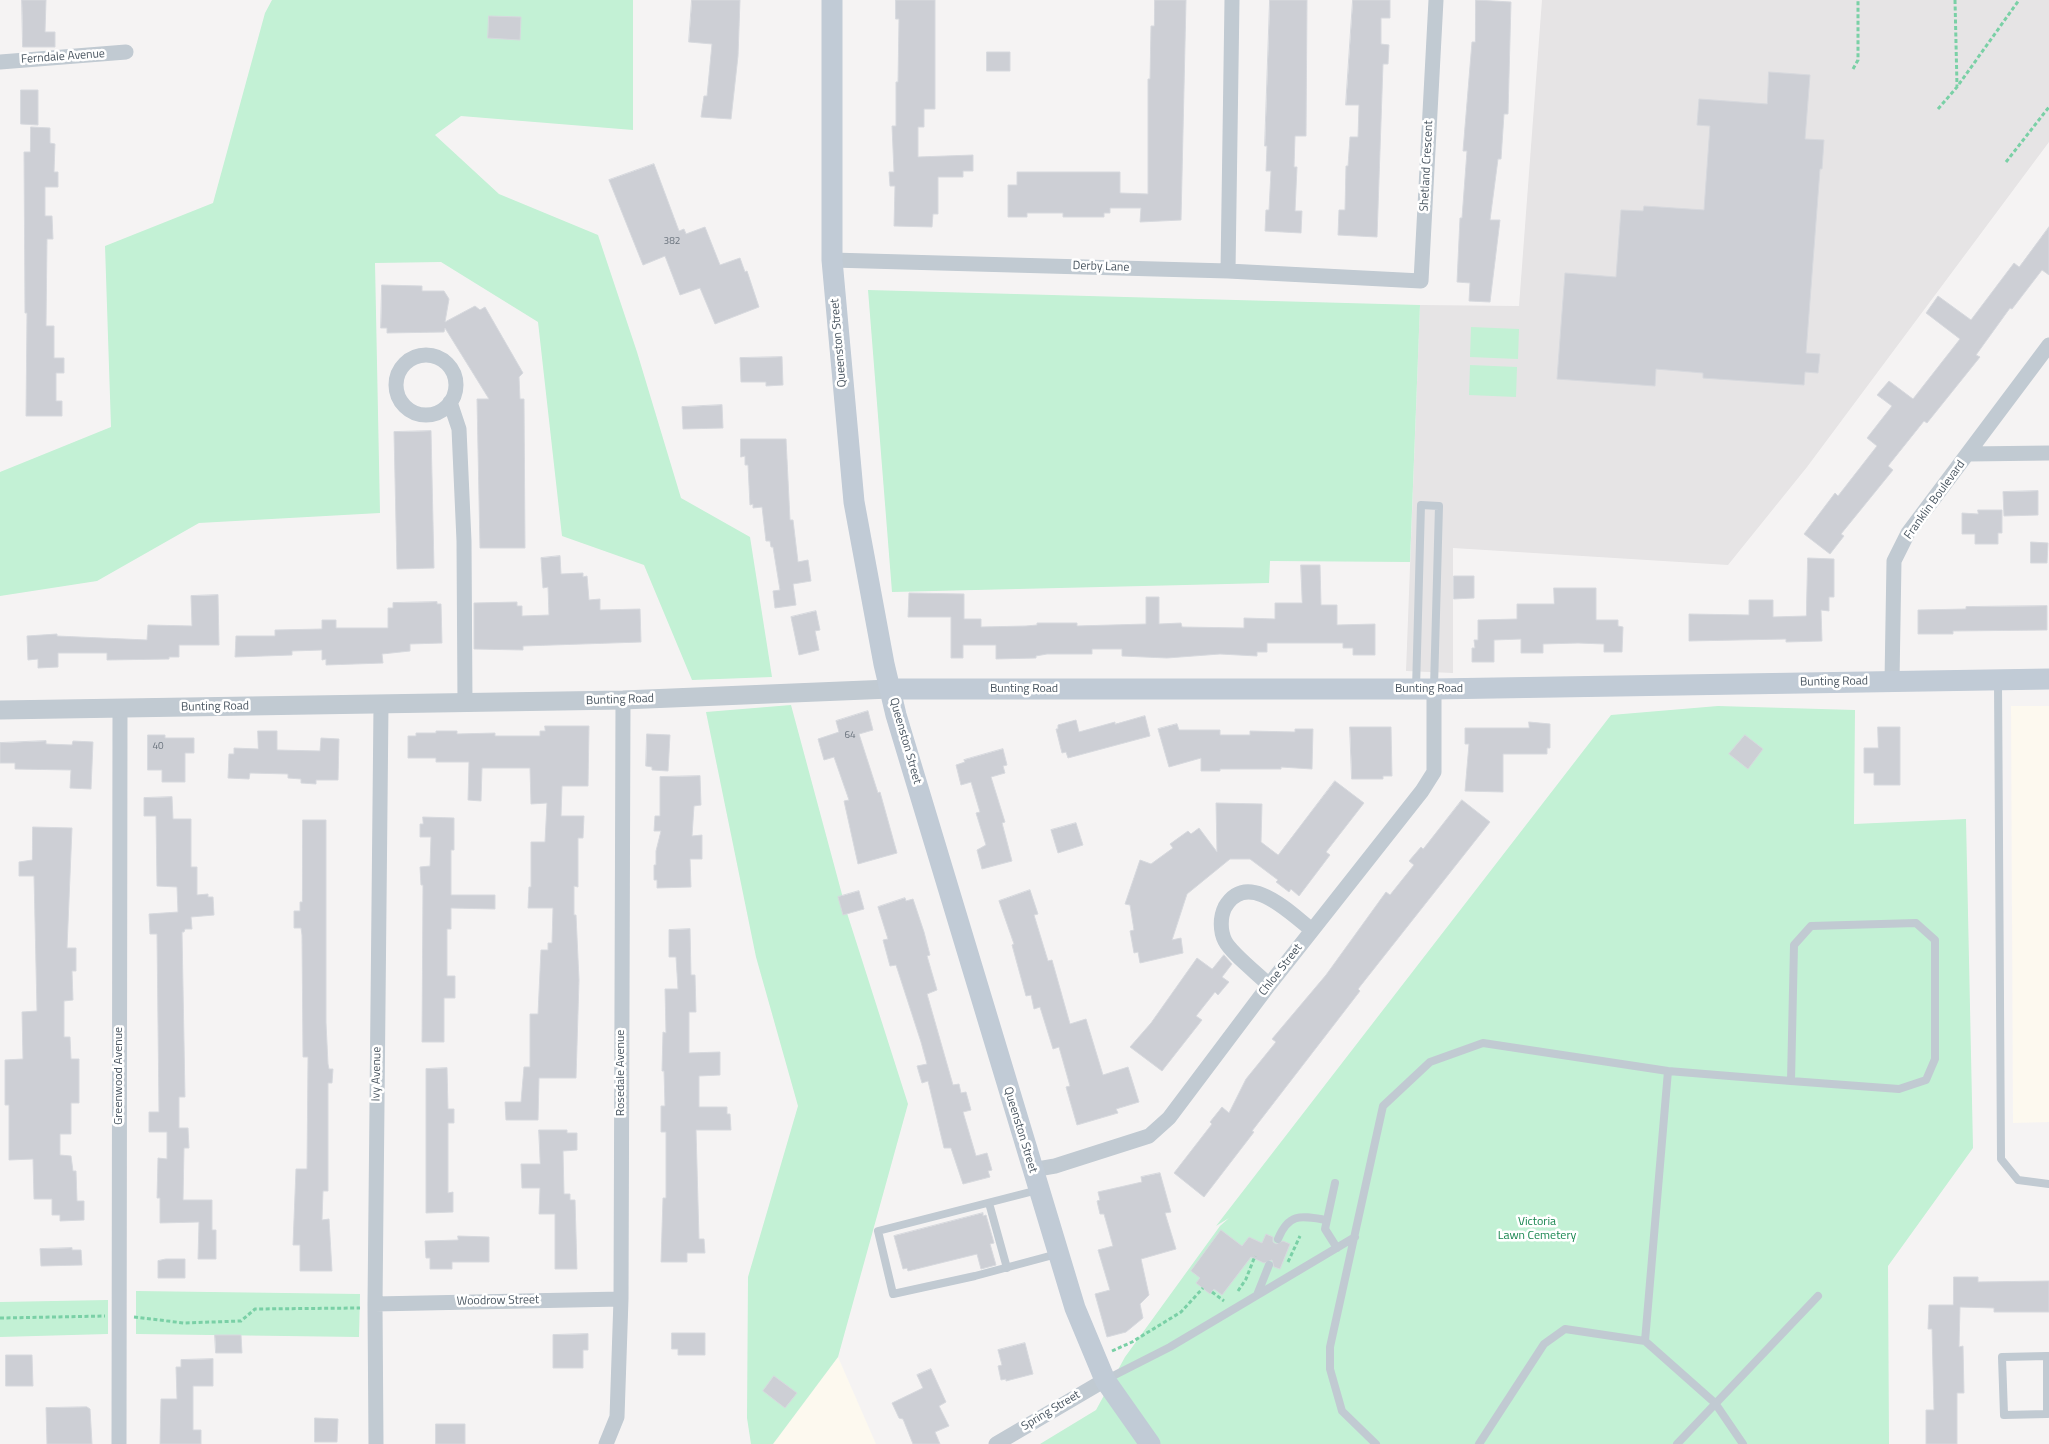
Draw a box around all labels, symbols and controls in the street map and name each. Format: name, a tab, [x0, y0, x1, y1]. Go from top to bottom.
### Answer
street label: Ferndale Avenue	[21, 47, 105, 67]
street label: Shetland Crescent	[1417, 120, 1437, 212]
house number: 382	[664, 236, 680, 248]
street label: Derby Lane	[1072, 259, 1130, 275]
street label: Queenston Street	[828, 298, 850, 388]
street label: Franklin Boulevard	[1902, 458, 1968, 542]
street label: Bunting Road	[1800, 674, 1868, 690]
street label: Bunting Road	[990, 682, 1058, 696]
street label: Bunting Road	[1395, 682, 1463, 696]
street label: Bunting Road	[586, 692, 654, 708]
street label: Queenston Street	[886, 696, 924, 786]
street label: Bunting Road	[181, 699, 249, 715]
house number: 64	[844, 730, 856, 742]
house number: 40	[152, 741, 164, 753]
street label: Chloe Street	[1256, 941, 1306, 999]
street label: Greenwood Avenue	[112, 1027, 126, 1125]
street label: Rosedale Avenue	[614, 1030, 628, 1116]
street label: Ivy Avenue	[369, 1047, 385, 1101]
street label: Queenston Street	[1000, 1085, 1040, 1175]
park label: Victoria Lawn Cemetery	[1498, 1215, 1576, 1243]
street label: Woodrow Street	[457, 1293, 539, 1309]
street label: Spring Street	[1019, 1388, 1083, 1434]

